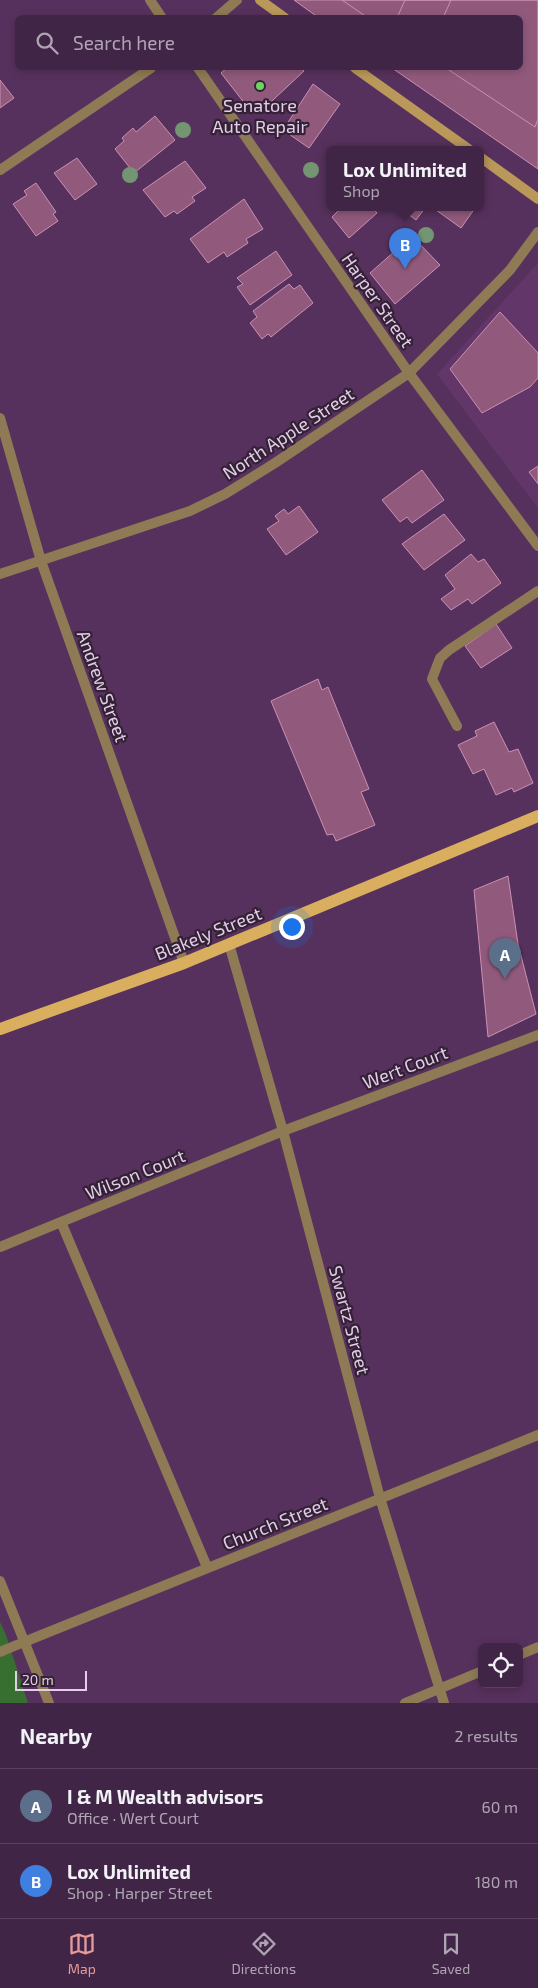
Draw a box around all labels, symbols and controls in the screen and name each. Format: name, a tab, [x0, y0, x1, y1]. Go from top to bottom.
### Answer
search box	[15, 15, 523, 70]
icon: search	[33, 29, 61, 57]
text: Search here	[73, 31, 175, 54]
marker: Senatore Auto Repair	[254, 80, 266, 92]
place label: Senatore Auto Repair	[212, 94, 308, 137]
popup	[326, 146, 484, 211]
text: Lox Unlimited	[343, 158, 467, 181]
text: Shop	[343, 181, 380, 200]
pin: B	[389, 228, 421, 269]
street label: Harper Street	[337, 249, 419, 352]
street label: North Apple Street	[218, 382, 358, 484]
street label: Andrew Street	[73, 627, 133, 745]
street label: Blakely Street	[151, 902, 265, 964]
your location	[279, 914, 305, 940]
pin: A	[489, 938, 521, 979]
street label: Wert Court	[359, 1041, 451, 1093]
street label: Wilson Court	[82, 1144, 188, 1204]
street label: Swartz Street	[325, 1263, 375, 1377]
street label: Church Street	[219, 1492, 331, 1554]
map controls	[478, 1643, 523, 1688]
button: locate	[478, 1643, 523, 1688]
scale bar	[15, 1668, 88, 1691]
text: 20 m	[22, 1671, 54, 1688]
text: Nearby	[20, 1723, 92, 1748]
text: 2 results	[455, 1726, 518, 1745]
text: I & M Wealth advisors	[67, 1785, 263, 1808]
text: A	[31, 1797, 41, 1816]
text: 60 m	[482, 1797, 518, 1816]
text: Office · Wert Court	[67, 1808, 199, 1827]
text: Lox Unlimited	[67, 1860, 191, 1883]
text: B	[31, 1872, 41, 1891]
text: 180 m	[475, 1872, 518, 1891]
text: Shop · Harper Street	[67, 1883, 212, 1902]
tab: Map	[68, 1930, 96, 1977]
tab: Directions	[232, 1930, 296, 1977]
tab: Saved	[432, 1930, 470, 1977]

